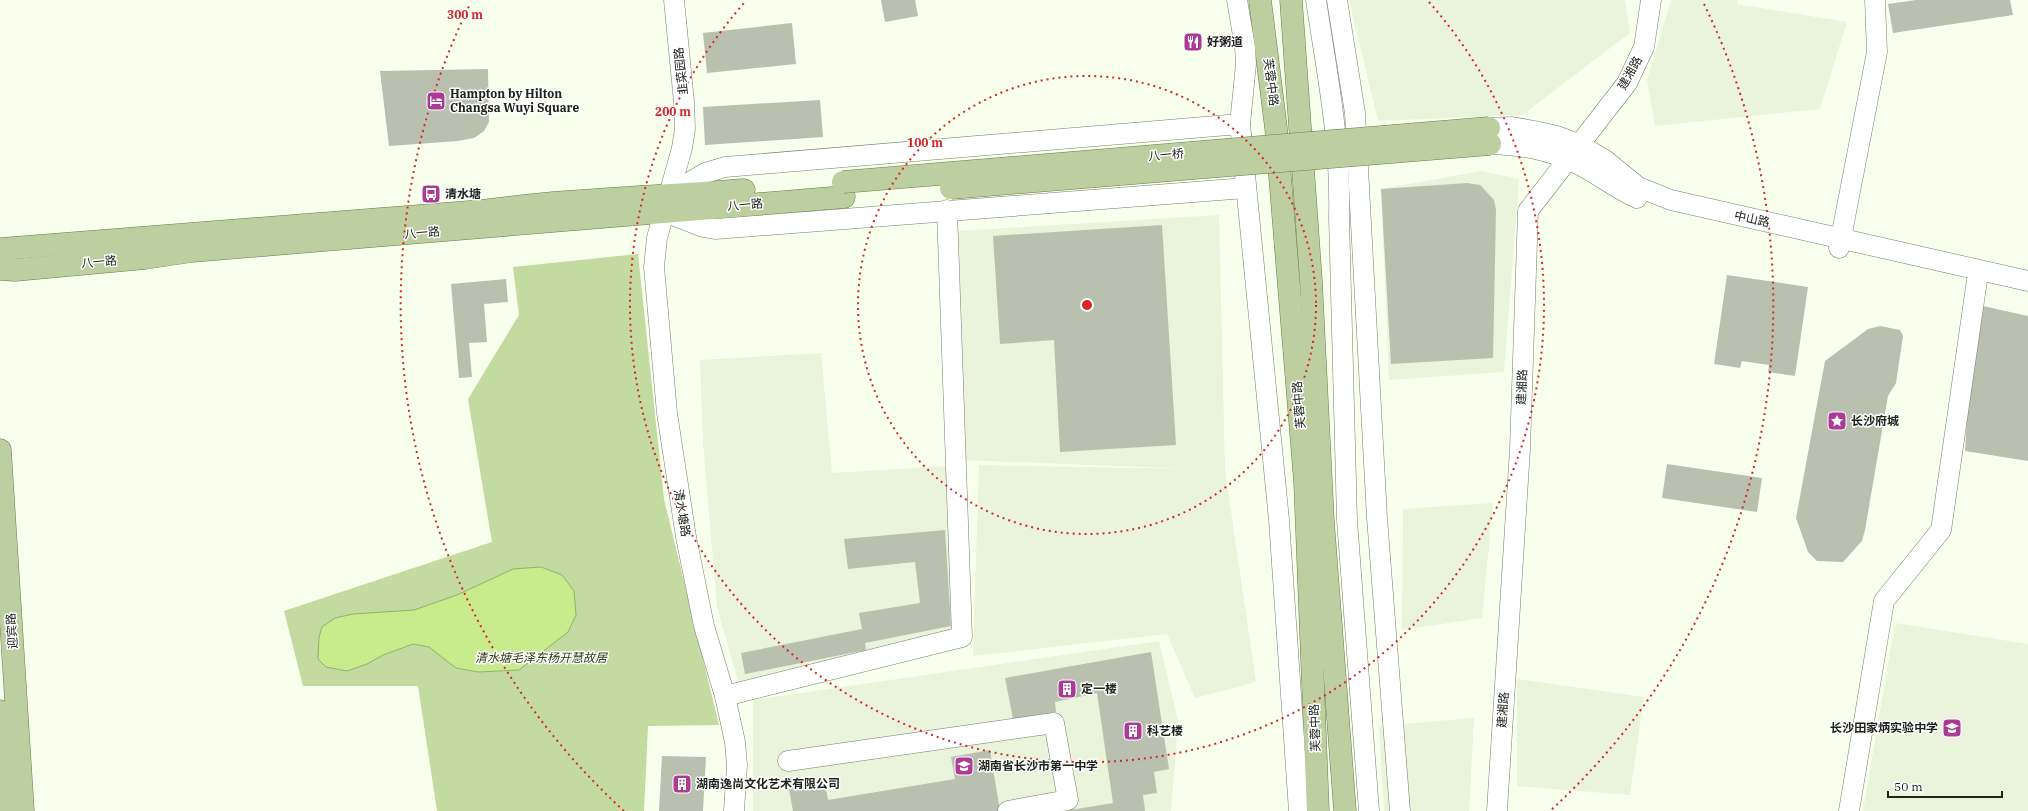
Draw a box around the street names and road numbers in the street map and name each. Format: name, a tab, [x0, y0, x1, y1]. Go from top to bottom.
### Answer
street label: 韭菜园路	[671, 46, 690, 96]
street label: 建湘路	[1614, 53, 1645, 92]
street label: 芙蓉中路	[1261, 57, 1282, 107]
street label: 八一桥	[1147, 145, 1185, 164]
street label: 八一路	[726, 195, 764, 214]
street label: 中山路	[1733, 207, 1771, 230]
street label: 八一路	[403, 223, 441, 242]
street label: 八一路	[80, 252, 118, 271]
street label: 建湘路	[1513, 369, 1530, 405]
street label: 芙蓉中路	[1289, 380, 1308, 430]
street label: 清水塘路	[671, 488, 694, 538]
street label: 迎宾路	[3, 613, 20, 650]
street label: 建湘路	[1494, 691, 1511, 728]
street label: 芙蓉中路	[1306, 704, 1323, 752]

